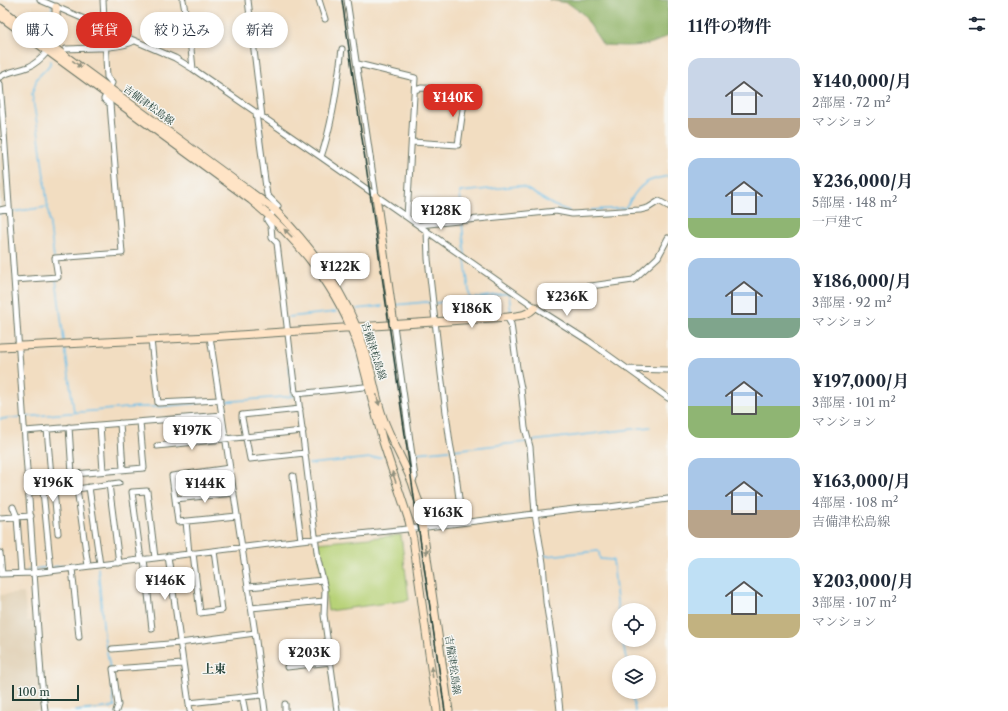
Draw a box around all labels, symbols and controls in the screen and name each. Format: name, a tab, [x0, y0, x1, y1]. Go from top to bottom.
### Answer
chip: 購入	[12, 12, 68, 48]
chip: 賃貸	[76, 12, 132, 48]
chip: 絞り込み	[140, 12, 224, 48]
chip: 新着	[232, 12, 288, 48]
icon: filters	[966, 13, 988, 35]
text: 11件の物件	[688, 16, 771, 36]
one-way arrow	[71, 60, 82, 68]
text: ¥140,000/月	[812, 71, 912, 91]
icon: home	[720, 74, 768, 122]
street label: 吉備津松島線	[121, 82, 177, 128]
pin: ¥140K	[425, 84, 481, 118]
text: ¥140K	[432, 89, 474, 105]
text: 2部屋 · 72 m²	[812, 94, 891, 110]
text: マンション	[812, 113, 876, 129]
text: ¥236,000/月	[812, 171, 913, 191]
icon: home	[720, 174, 768, 222]
text: 5部屋 · 148 m²	[812, 194, 897, 210]
pin: ¥128K	[413, 197, 469, 231]
text: ¥128K	[421, 202, 461, 218]
text: 一戸建て	[812, 213, 864, 229]
one-way arrow	[283, 228, 292, 238]
pin: ¥122K	[312, 253, 368, 287]
text: ¥122K	[320, 258, 360, 274]
text: ¥186,000/月	[812, 271, 912, 291]
icon: home	[720, 274, 768, 322]
pin: ¥236K	[539, 283, 595, 317]
text: ¥236K	[546, 288, 588, 304]
text: 3部屋 · 92 m²	[812, 294, 892, 310]
pin: ¥186K	[444, 295, 500, 329]
text: ¥186K	[452, 300, 492, 316]
text: マンション	[812, 313, 876, 329]
street label: 吉備津松島線	[359, 320, 389, 382]
text: ¥197,000/月	[812, 371, 909, 391]
icon: home	[720, 374, 768, 422]
one-way arrow	[376, 394, 382, 406]
text: 3部屋 · 101 m²	[812, 394, 896, 410]
text: マンション	[812, 413, 876, 429]
pin: ¥197K	[164, 417, 220, 451]
text: ¥197K	[172, 422, 212, 438]
pin: ¥196K	[25, 469, 81, 503]
pin: ¥144K	[177, 470, 233, 504]
one-way arrow	[391, 470, 397, 482]
text: ¥163,000/月	[812, 471, 911, 491]
text: ¥196K	[33, 474, 73, 490]
icon: home	[720, 474, 768, 522]
text: ¥144K	[185, 475, 225, 491]
text: 4部屋 · 108 m²	[812, 494, 898, 510]
pin: ¥163K	[415, 499, 471, 533]
text: ¥163K	[423, 504, 463, 520]
text: 吉備津松島線	[812, 513, 890, 529]
one-way arrow	[423, 543, 429, 555]
pin: ¥146K	[137, 567, 193, 601]
text: ¥203,000/月	[812, 571, 914, 591]
text: ¥146K	[145, 572, 185, 588]
icon: home	[720, 574, 768, 622]
text: 3部屋 · 107 m²	[812, 594, 897, 610]
map controls	[612, 603, 656, 699]
button: locate	[612, 603, 656, 647]
text: マンション	[812, 613, 876, 629]
street label: 吉備津松島線	[442, 634, 464, 696]
pin: ¥203K	[281, 639, 337, 673]
text: ¥203K	[288, 644, 330, 660]
button: layers	[612, 655, 656, 699]
district label: 上東	[202, 661, 226, 676]
one-way arrow	[429, 666, 435, 678]
scale bar	[12, 683, 79, 702]
text: 100 m	[18, 685, 50, 699]

